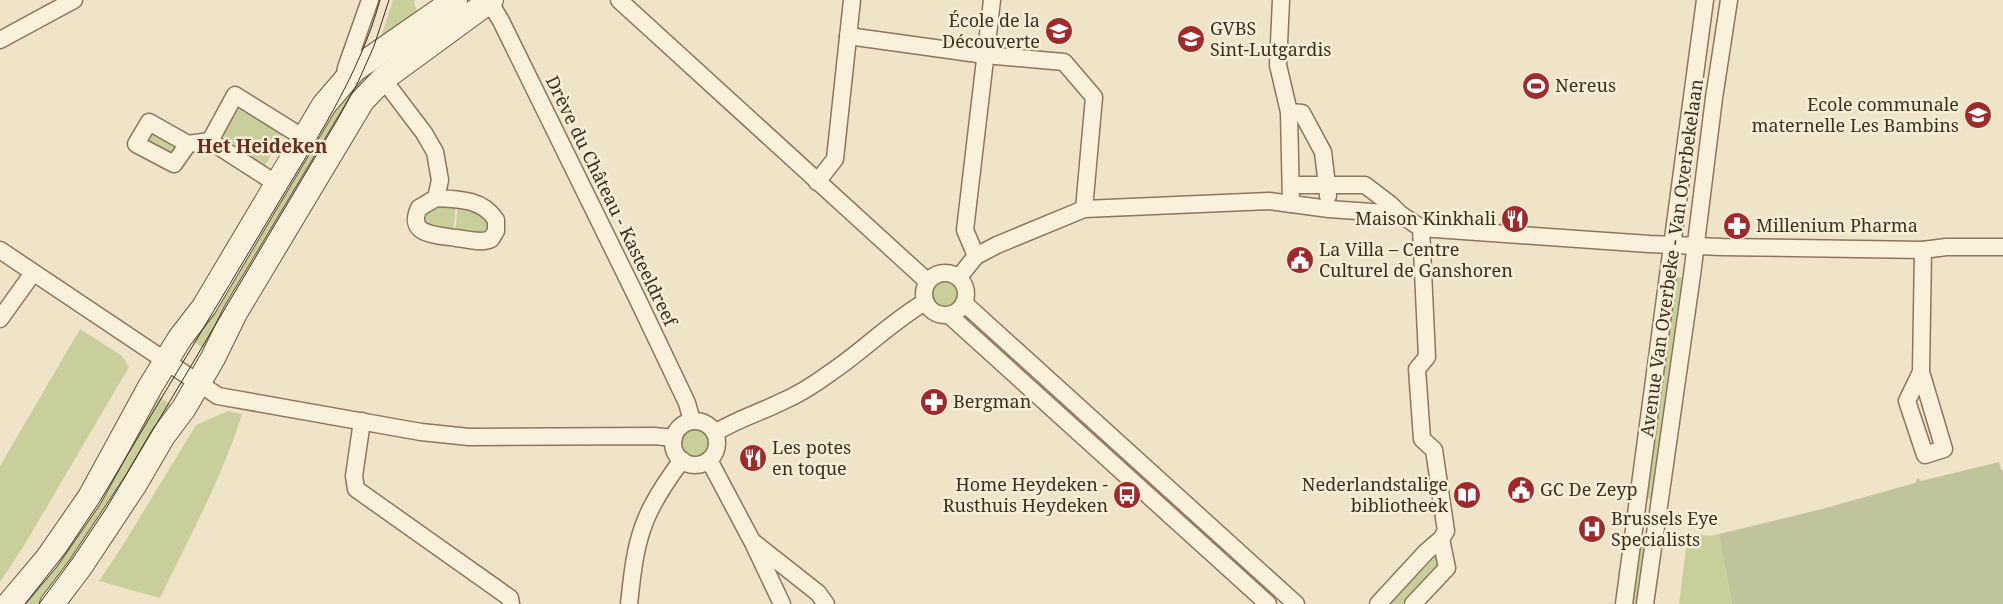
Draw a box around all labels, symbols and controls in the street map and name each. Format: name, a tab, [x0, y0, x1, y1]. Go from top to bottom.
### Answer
place label: École de la Découverte	[942, 8, 1040, 53]
school or university icon: École de la Découverte	[1044, 16, 1074, 46]
place label: GVBS Sint-Lutgardis	[1210, 16, 1331, 61]
school or university icon: GVBS Sint-Lutgardis	[1176, 24, 1206, 54]
street label: Drève du Château - Kasteeldreef	[541, 71, 684, 331]
sports icon: Nereus	[1521, 71, 1551, 101]
place label: Nereus	[1555, 73, 1616, 97]
street label: Avenue Van Overbeke - Van Overbekelaan	[1634, 77, 1708, 438]
place label: Ecole communale maternelle Les Bambins	[1752, 92, 1959, 137]
school or university icon: Ecole communale maternelle Les Bambins	[1963, 100, 1993, 130]
district label: Het Heideken	[197, 133, 328, 159]
restaurant icon: Maison Kinkhali	[1500, 204, 1530, 234]
place label: Maison Kinkhali	[1355, 206, 1496, 230]
pharmacy icon: Millenium Pharma	[1722, 211, 1752, 241]
place label: Millenium Pharma	[1756, 213, 1918, 237]
place label: La Villa – Centre Culturel de Ganshoren	[1319, 237, 1513, 282]
public building icon: La Villa – Centre Culturel de Ganshoren	[1285, 245, 1315, 275]
pharmacy icon: Bergman	[919, 387, 949, 417]
place label: Bergman	[953, 389, 1032, 413]
place label: Les potes en toque	[772, 435, 851, 480]
restaurant icon: Les potes en toque	[738, 443, 768, 473]
place label: Home Heydeken - Rusthuis Heydeken	[943, 472, 1108, 517]
place label: Nederlandstalige bibliotheek	[1302, 472, 1448, 517]
public building icon: GC De Zeyp	[1506, 475, 1536, 505]
place label: GC De Zeyp	[1540, 477, 1638, 501]
bus stop icon: Home Heydeken - Rusthuis Heydeken	[1112, 480, 1142, 510]
library icon: Nederlandstalige bibliotheek	[1452, 480, 1482, 510]
place label: Brussels Eye Specialists	[1611, 506, 1718, 551]
hospital icon: Brussels Eye Specialists	[1577, 514, 1607, 544]

